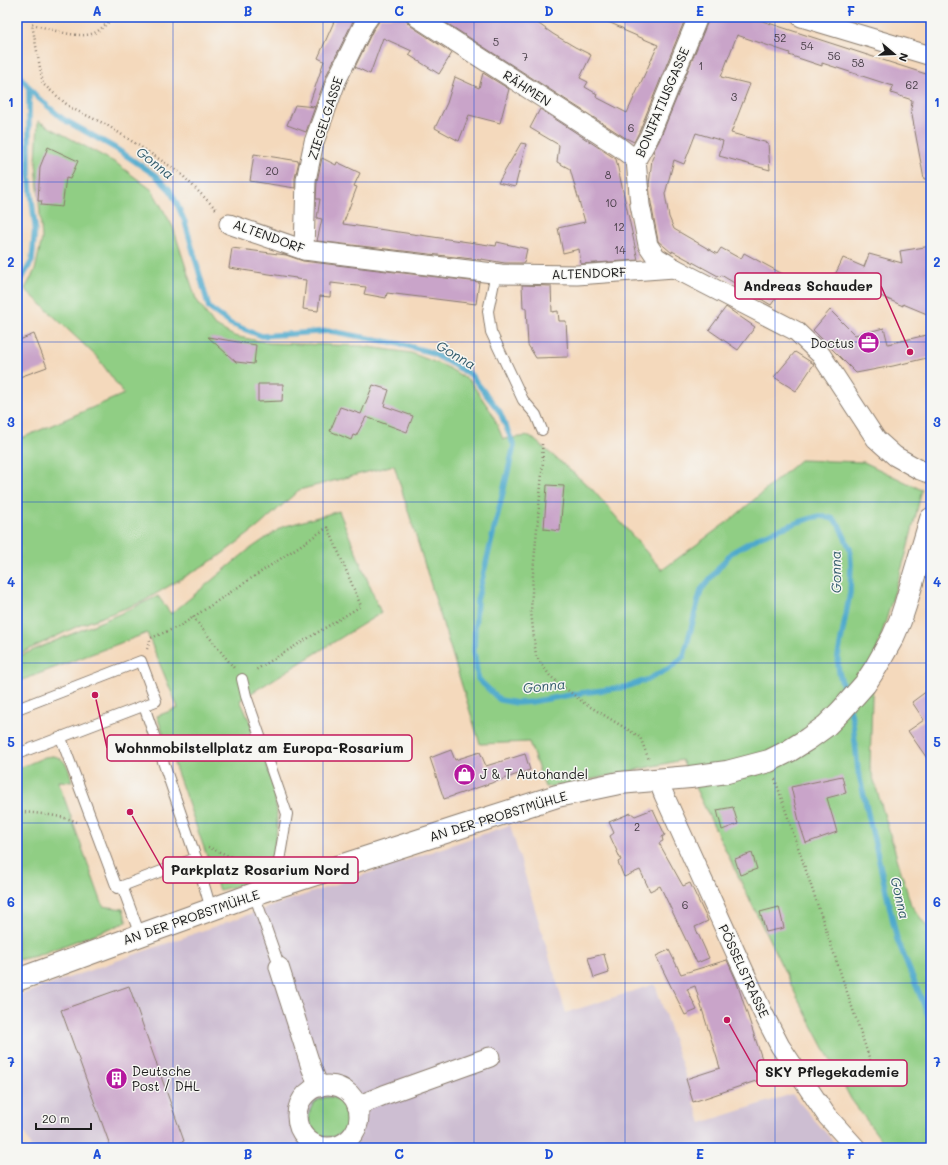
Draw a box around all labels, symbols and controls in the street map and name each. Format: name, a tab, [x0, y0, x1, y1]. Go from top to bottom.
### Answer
text: A	[92, 2, 102, 19]
text: B	[244, 2, 253, 19]
text: C	[394, 2, 404, 19]
text: D	[544, 2, 554, 19]
text: E	[696, 2, 704, 19]
text: F	[847, 2, 855, 19]
house number: 52	[774, 30, 786, 45]
house number: 5	[493, 34, 499, 49]
north arrow	[874, 34, 914, 74]
house number: 54	[801, 38, 814, 53]
street label: BONIFATIUSGASSE	[631, 44, 692, 159]
house number: 56	[827, 48, 841, 63]
house number: 7	[522, 49, 528, 64]
text: N	[895, 51, 912, 64]
house number: 58	[851, 55, 865, 70]
house number: 1	[699, 58, 703, 73]
street label: RÄHMEN	[500, 66, 555, 109]
street label: ZIEGELGASSE	[303, 74, 346, 162]
house number: 62	[906, 77, 918, 92]
house number: 3	[731, 89, 738, 104]
text: 1	[8, 93, 14, 110]
text: 1	[934, 93, 940, 110]
house number: 6	[628, 120, 634, 135]
water label: Gonna	[133, 142, 178, 183]
house number: 20	[266, 163, 279, 178]
house number: 8	[605, 167, 612, 182]
house number: 10	[605, 195, 617, 210]
street label: ALTENDORF	[231, 215, 307, 256]
house number: 12	[613, 219, 625, 234]
house number: 14	[614, 242, 626, 257]
text: 2	[7, 253, 15, 270]
text: 2	[933, 253, 941, 270]
street label: ALTENDORF	[551, 263, 627, 282]
callout: Andreas Schauder	[735, 273, 881, 299]
text: Andreas Schauder	[743, 276, 873, 295]
office icon: Doctus	[856, 330, 882, 356]
place label: Doctus	[811, 334, 854, 351]
water label: Gonna	[433, 336, 480, 374]
text: 3	[7, 413, 15, 430]
text: 3	[933, 413, 941, 430]
water label: Gonna	[826, 550, 845, 594]
text: 4	[7, 573, 15, 590]
text: 4	[933, 573, 941, 590]
water label: Gonna	[522, 674, 566, 697]
text: 5	[7, 733, 15, 750]
text: 5	[933, 733, 941, 750]
callout: Wohnmobilstellplatz am Europa-Rosarium	[107, 735, 412, 761]
text: Wohnmobilstellplatz am Europa-Rosarium	[114, 738, 404, 757]
shop icon: J & T Autohandel	[451, 761, 477, 787]
place label: J & T Autohandel	[480, 765, 588, 782]
street label: AN DER PROBSTMÜHLE	[427, 786, 569, 845]
house number: 2	[634, 819, 640, 834]
callout: Parkplatz Rosarium Nord	[163, 857, 358, 883]
text: Parkplatz Rosarium Nord	[171, 860, 349, 879]
water label: Gonna	[886, 875, 915, 921]
street label: AN DER PROBSTMÜHLE	[120, 885, 261, 948]
text: 6	[7, 893, 15, 910]
text: 6	[933, 893, 941, 910]
house number: 6	[682, 897, 688, 912]
street label: PÖSSELSTRASSE	[715, 921, 774, 1020]
text: 7	[7, 1053, 15, 1070]
text: 7	[933, 1053, 941, 1070]
callout: SKY Pflegekademie	[757, 1060, 907, 1086]
place label: Deutsche Post / DHL	[132, 1062, 200, 1094]
text: SKY Pflegekademie	[765, 1062, 899, 1081]
building icon: Deutsche Post / DHL	[104, 1065, 130, 1091]
scale bar	[36, 1105, 91, 1131]
text: 20 m	[42, 1110, 70, 1126]
text: A	[92, 1145, 102, 1162]
text: B	[244, 1145, 253, 1162]
text: C	[394, 1145, 404, 1162]
text: D	[544, 1145, 554, 1162]
text: E	[696, 1145, 704, 1162]
text: F	[847, 1145, 855, 1162]

